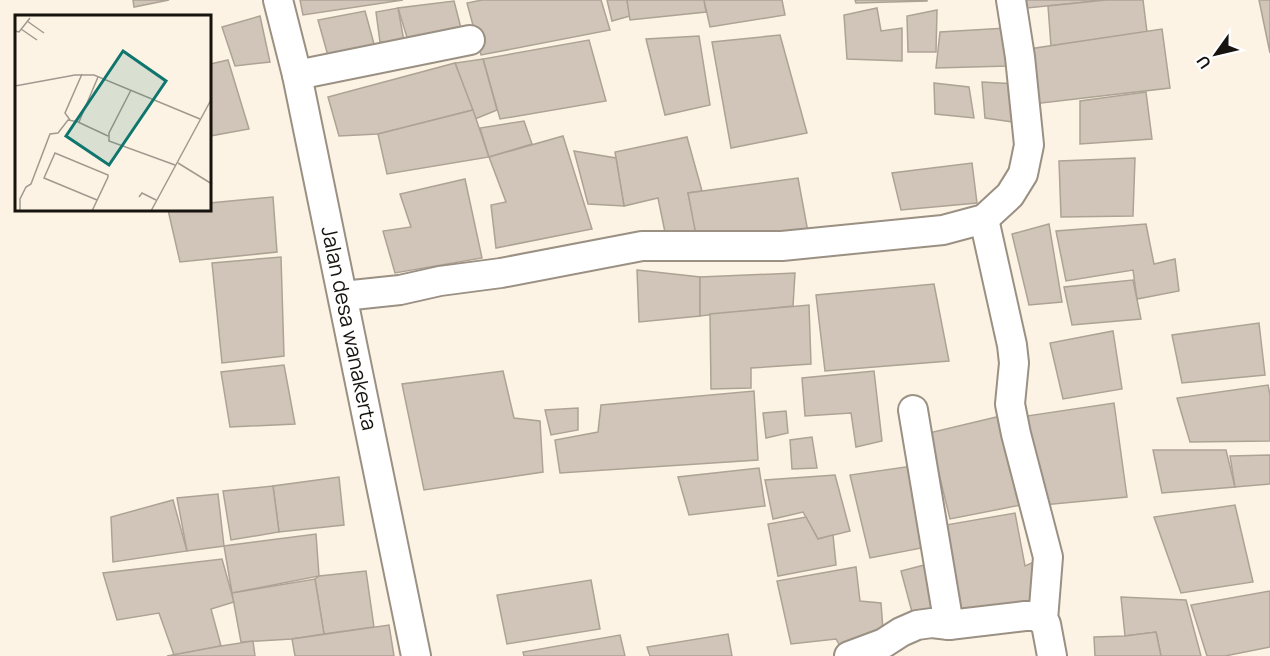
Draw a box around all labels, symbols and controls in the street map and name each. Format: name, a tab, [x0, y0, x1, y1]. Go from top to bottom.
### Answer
inset map	[15, 15, 212, 212]
north arrow	[1186, 24, 1246, 84]
text: U	[1191, 51, 1216, 73]
street label: Jalan desa wanakerta	[315, 224, 384, 433]

